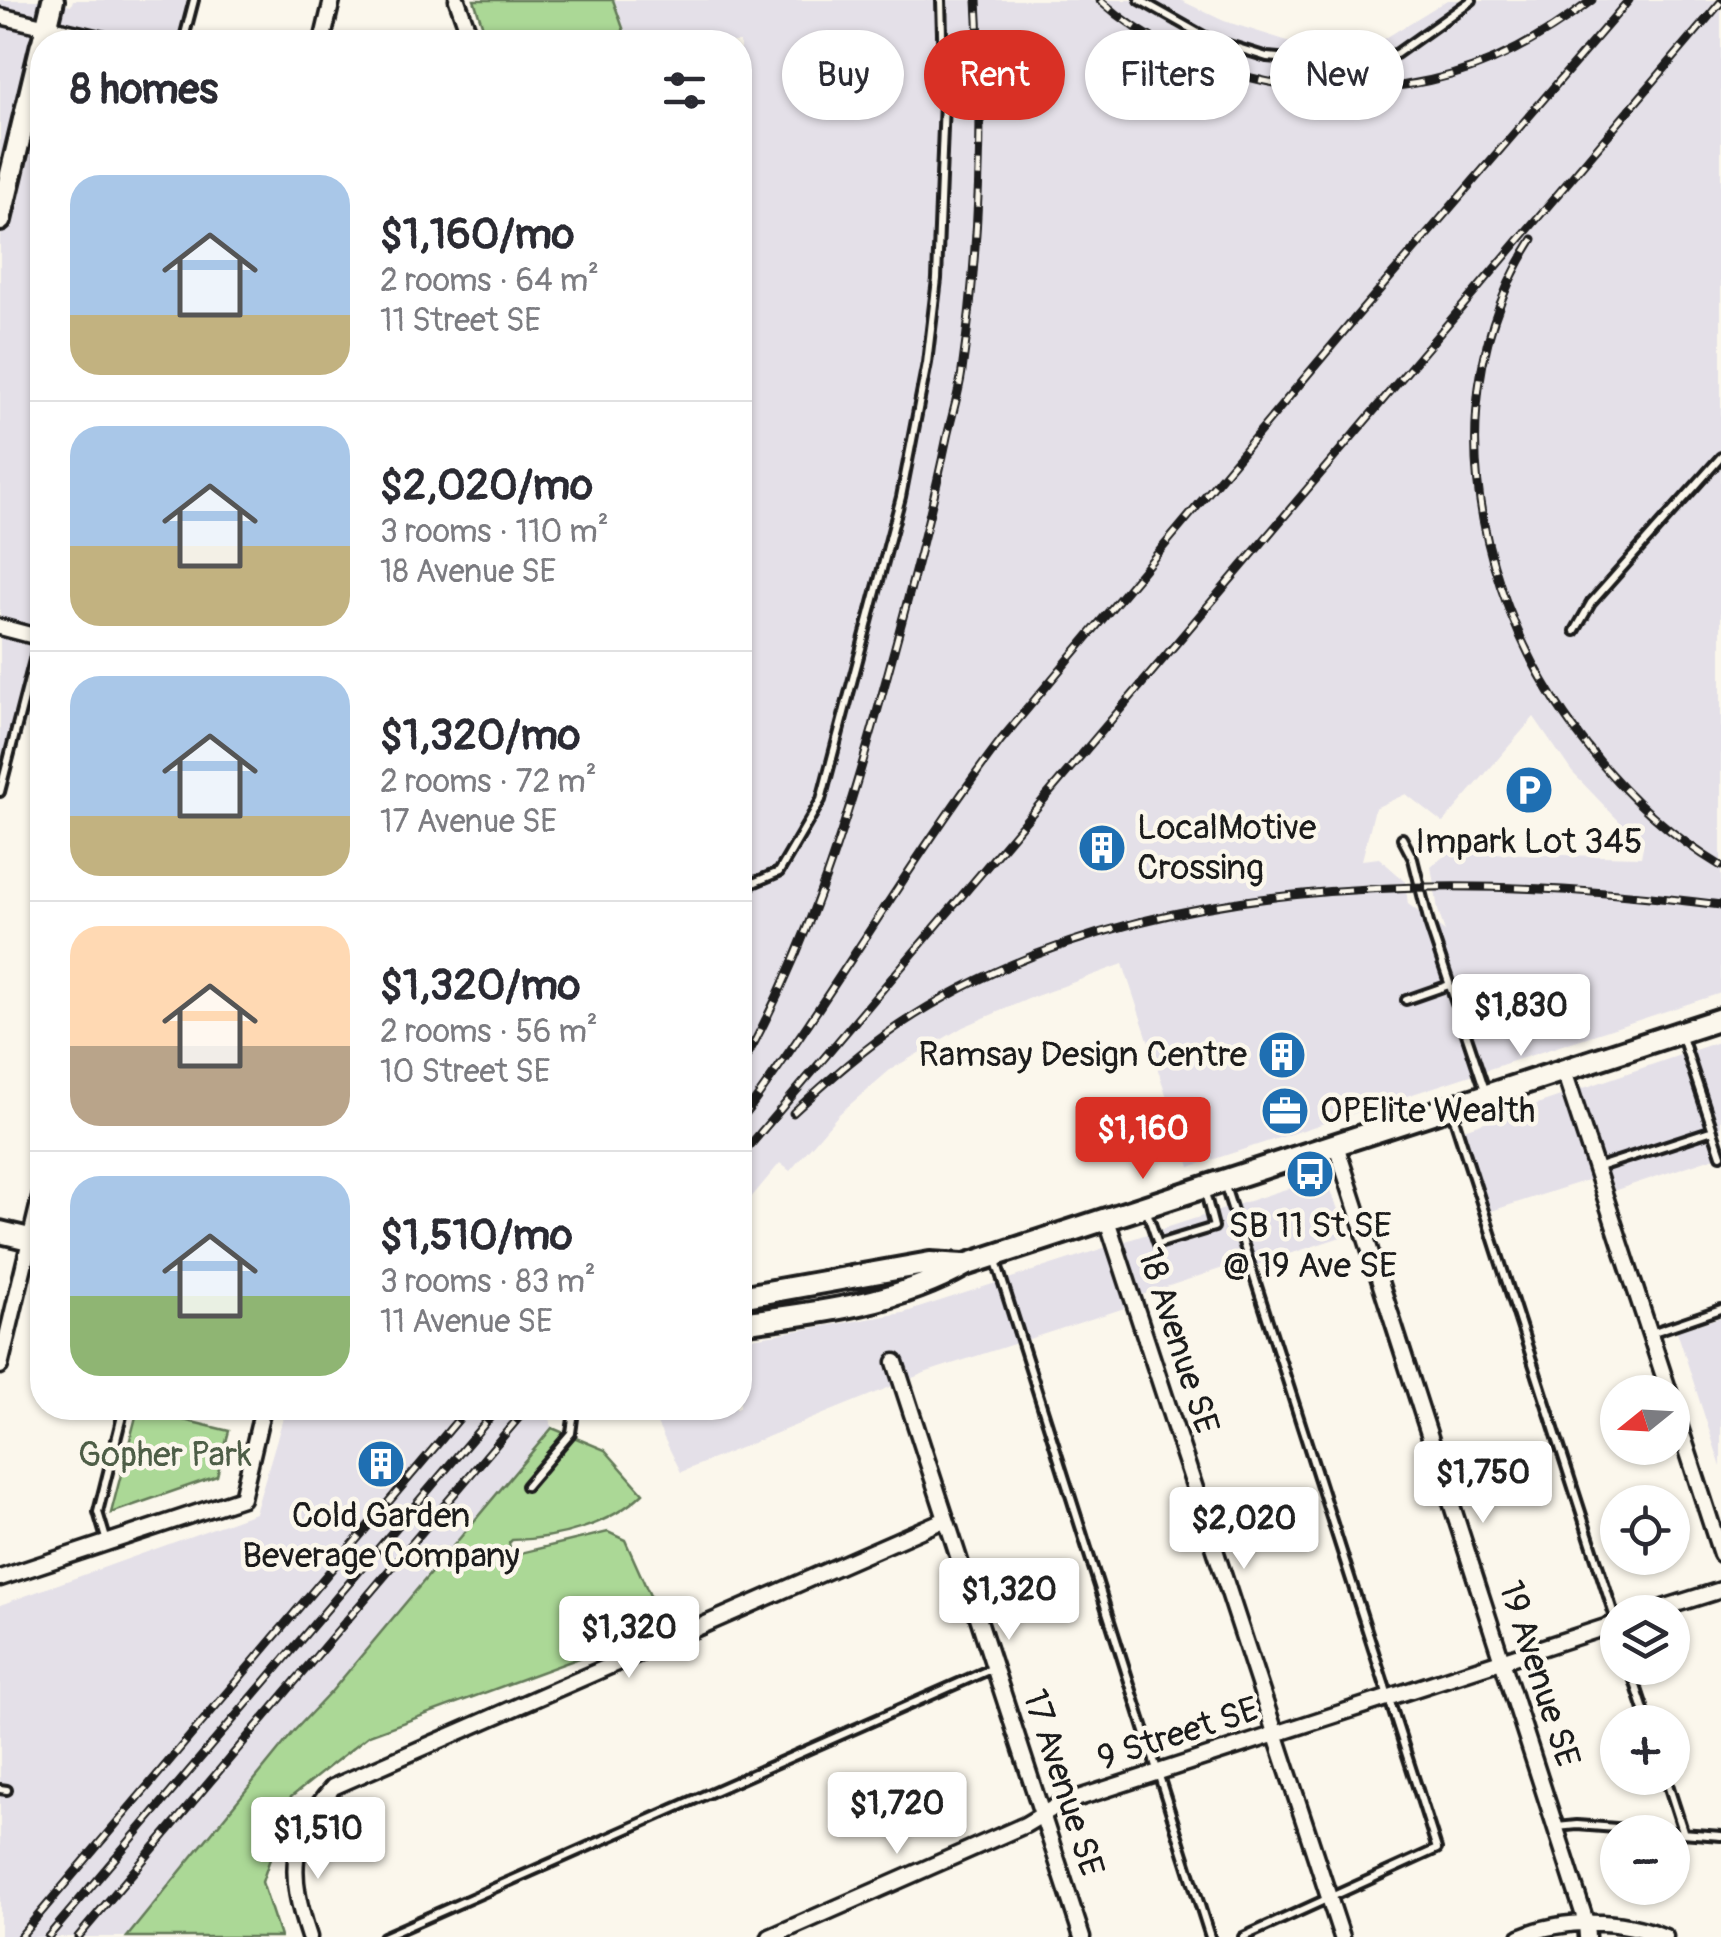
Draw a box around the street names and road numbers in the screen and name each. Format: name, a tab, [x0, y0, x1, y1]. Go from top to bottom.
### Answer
street label: 18 Avenue SE	[1127, 1243, 1229, 1439]
street label: 19 Avenue SE	[1488, 1575, 1590, 1773]
street label: 17 Avenue SE	[1012, 1684, 1114, 1882]
street label: 9 Street SE	[1092, 1687, 1264, 1781]

